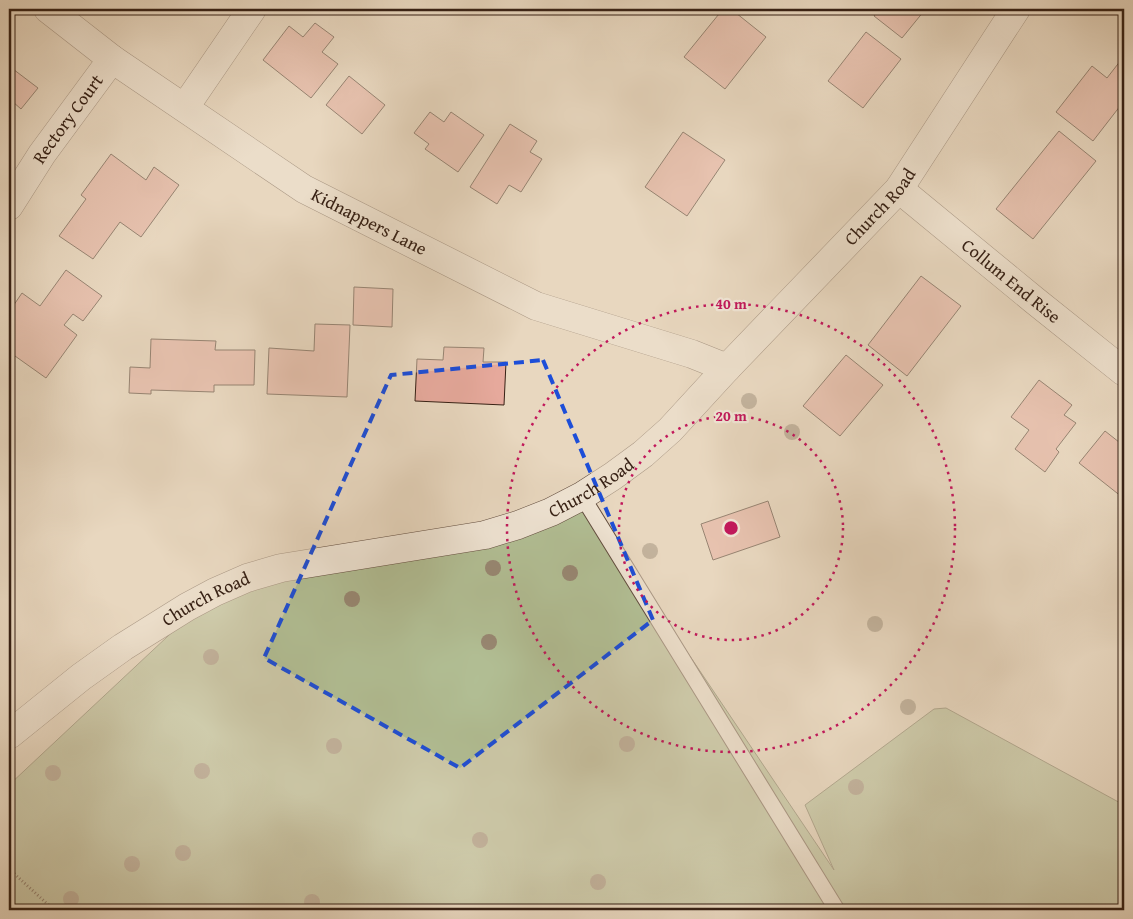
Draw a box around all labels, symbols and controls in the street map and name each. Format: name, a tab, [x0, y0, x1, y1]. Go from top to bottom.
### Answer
street label: Rectory Court	[25, 68, 110, 169]
street label: Church Road	[838, 162, 922, 251]
street label: Kidnappers Lane	[307, 181, 432, 262]
street label: Collum End Rise	[956, 232, 1067, 329]
text: 40 m	[715, 293, 747, 314]
text: 20 m	[715, 405, 747, 426]
street label: Church Road	[543, 451, 640, 524]
centre of rings	[722, 519, 740, 537]
street label: Church Road	[156, 564, 254, 633]

